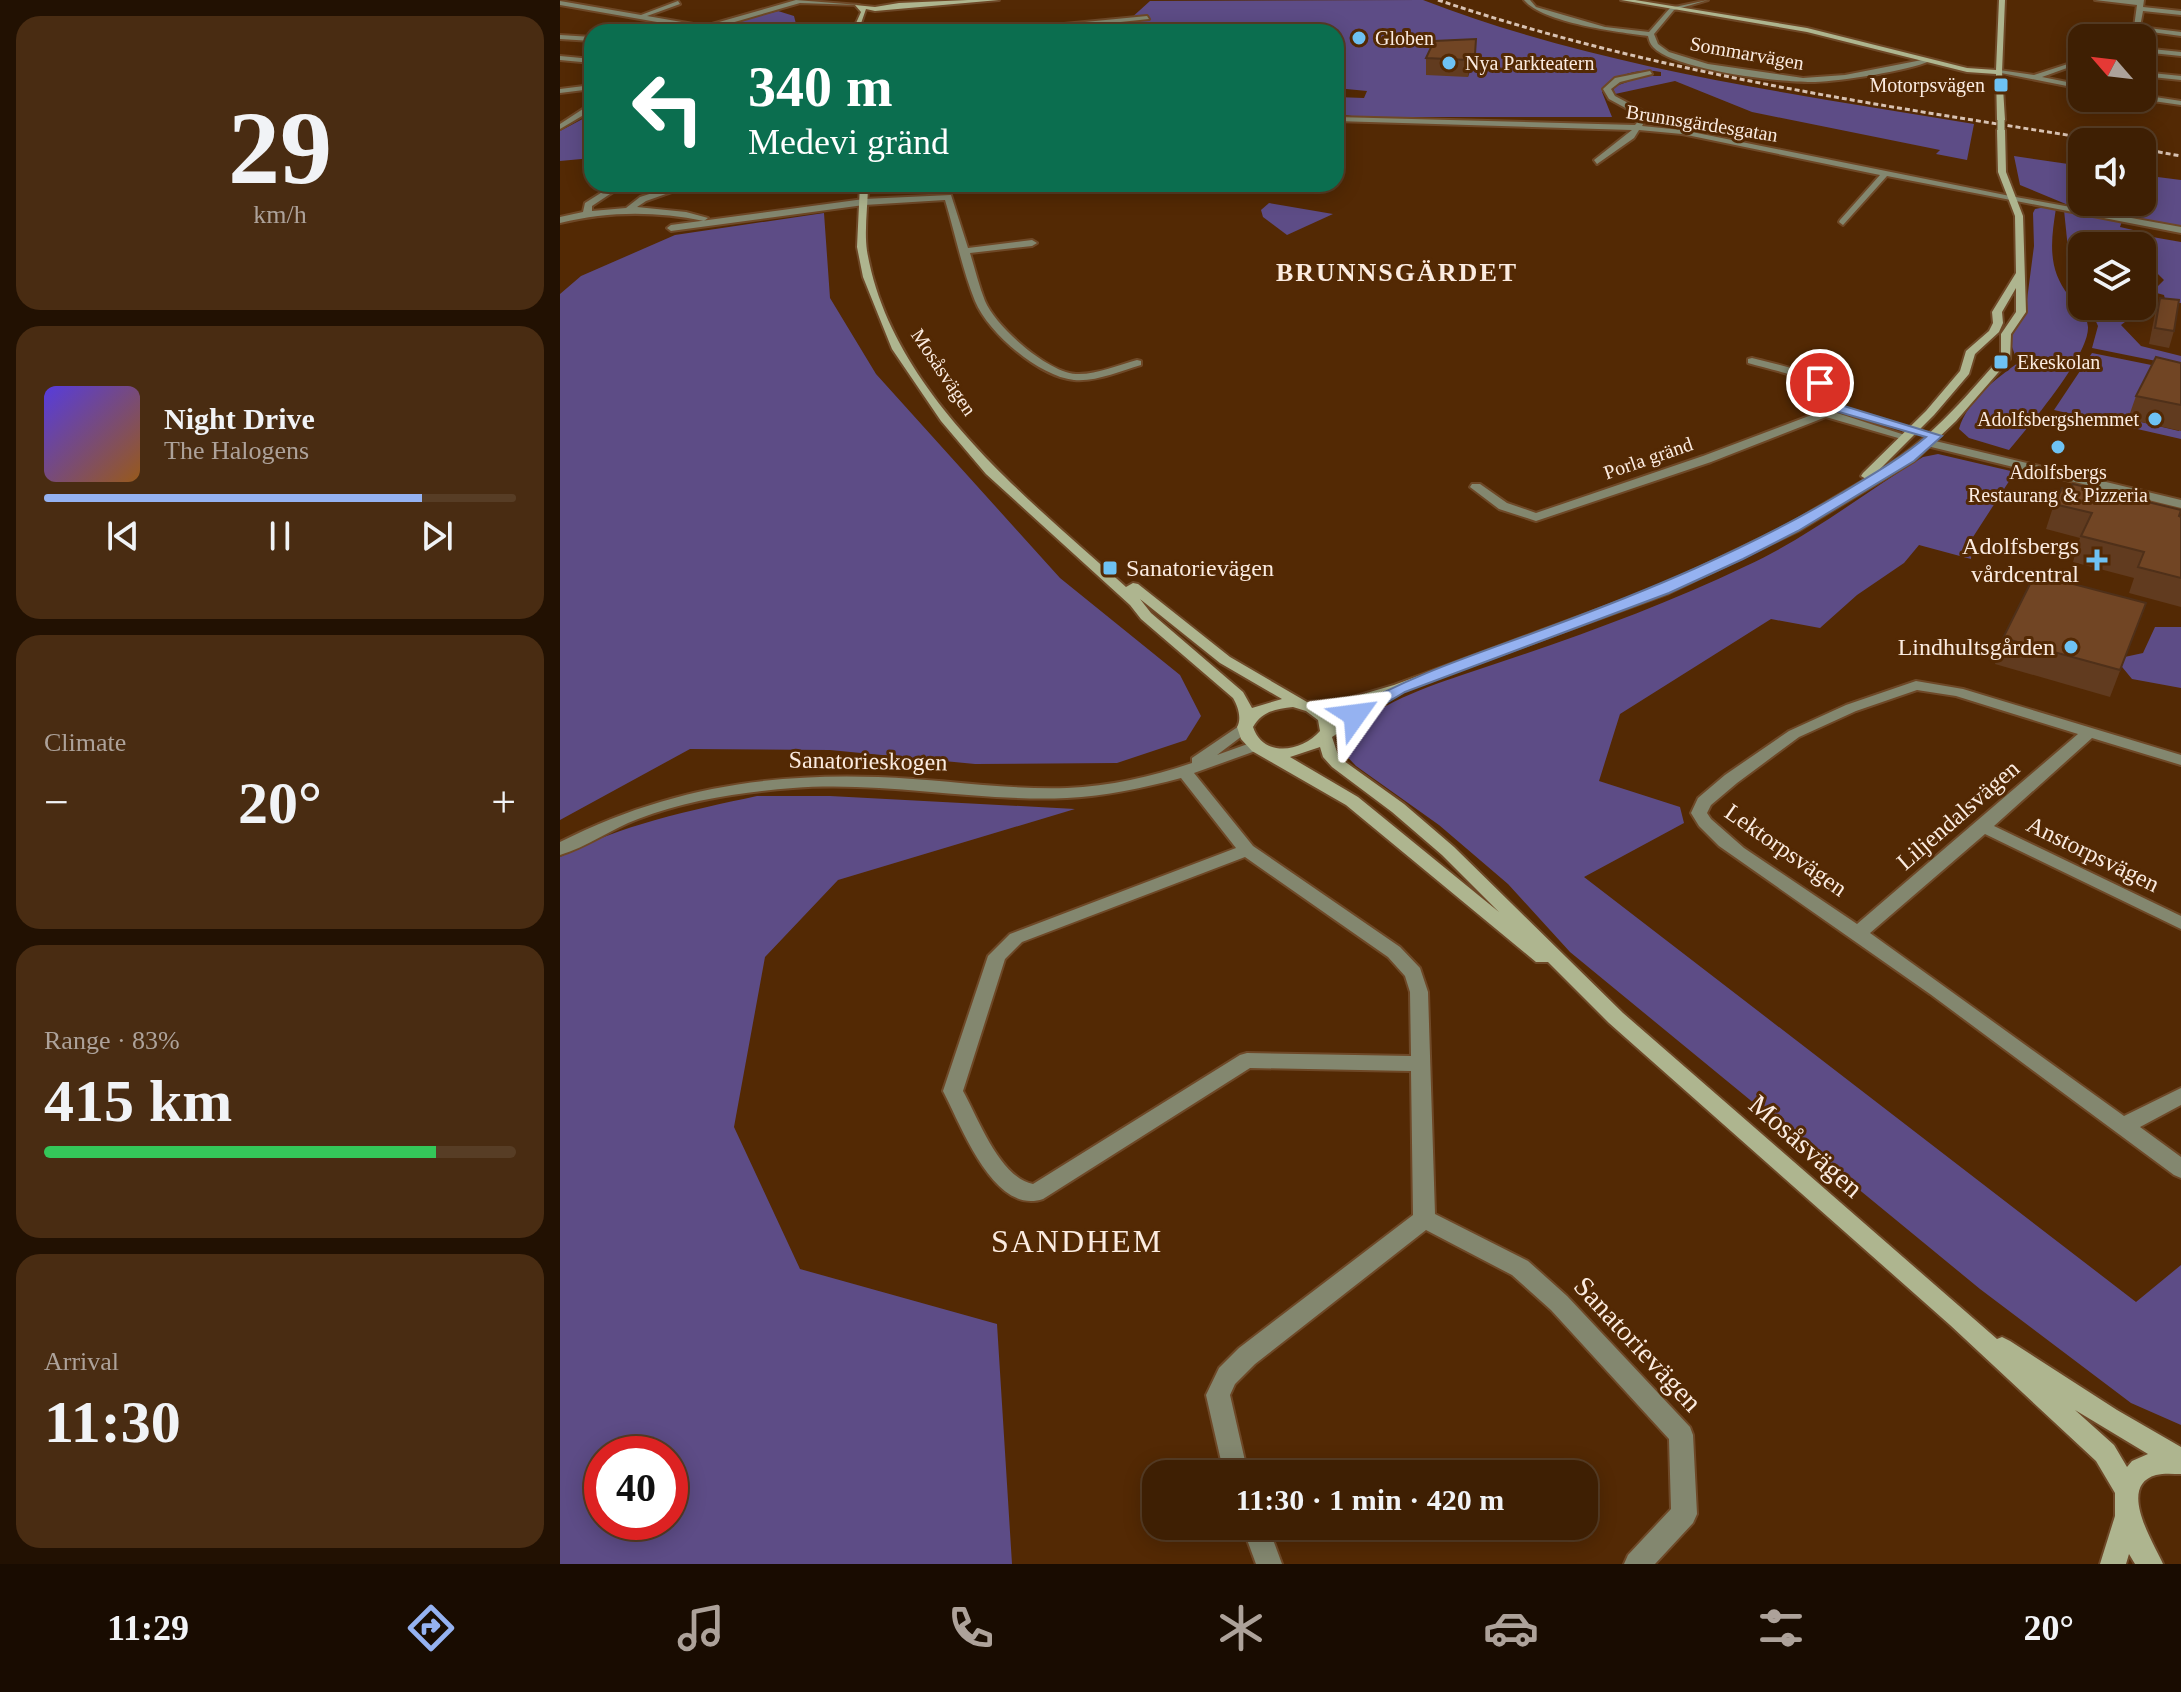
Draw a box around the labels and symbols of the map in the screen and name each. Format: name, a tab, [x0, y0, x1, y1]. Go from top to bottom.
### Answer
north arrow	[2068, 24, 2156, 112]
place label: Globen	[1375, 27, 1434, 49]
marker: Globen	[1350, 29, 1368, 47]
street label: Sommarvägen	[1688, 32, 1806, 75]
place label: Nya Parkteatern	[1465, 52, 1594, 75]
marker: Nya Parkteatern	[1440, 54, 1458, 72]
place label: Motorpsvägen	[1869, 74, 1985, 97]
marker: Motorpsvägen	[1992, 76, 2010, 94]
street label: Brunnsgärdesgatan	[1624, 100, 1779, 147]
district label: BRUNNSGÄRDET	[1276, 258, 1518, 287]
street label: Mosåsvägen	[906, 324, 981, 420]
pin	[1786, 349, 1854, 417]
place label: Ekeskolan	[2017, 351, 2100, 373]
marker: Ekeskolan	[1992, 353, 2010, 371]
place label: Adolfsbergshemmet	[1977, 408, 2139, 431]
marker: Adolfsbergshemmet	[2146, 410, 2164, 428]
street label: Porla gränd	[1601, 432, 1696, 484]
marker: Adolfsbergs Restaurang & Pizzeria	[2049, 438, 2067, 456]
place label: Adolfsbergs Restaurang & Pizzeria	[1968, 461, 2148, 507]
place label: Adolfsbergs vårdcentral	[1962, 533, 2079, 587]
marker: Adolfsbergs vårdcentral	[2086, 549, 2108, 571]
place label: Sanatorievägen	[1126, 555, 1274, 581]
marker: Sanatorievägen	[1101, 559, 1119, 577]
place label: Lindhultsgården	[1898, 634, 2055, 660]
marker: Lindhultsgården	[2062, 638, 2080, 656]
position arrow	[1313, 673, 1397, 757]
street label: Sanatorieskogen	[788, 747, 948, 775]
street label: Liljendalsvägen	[1892, 755, 2024, 875]
street label: Lektorpsvägen	[1720, 798, 1852, 902]
street label: Anstorpsvägen	[2023, 811, 2163, 897]
street label: Mosåsvägen	[1743, 1088, 1869, 1204]
district label: SANDHEM	[991, 1223, 1163, 1259]
street label: Sanatorievägen	[1568, 1270, 1708, 1418]
speed limit sign: 40	[584, 1436, 688, 1540]

